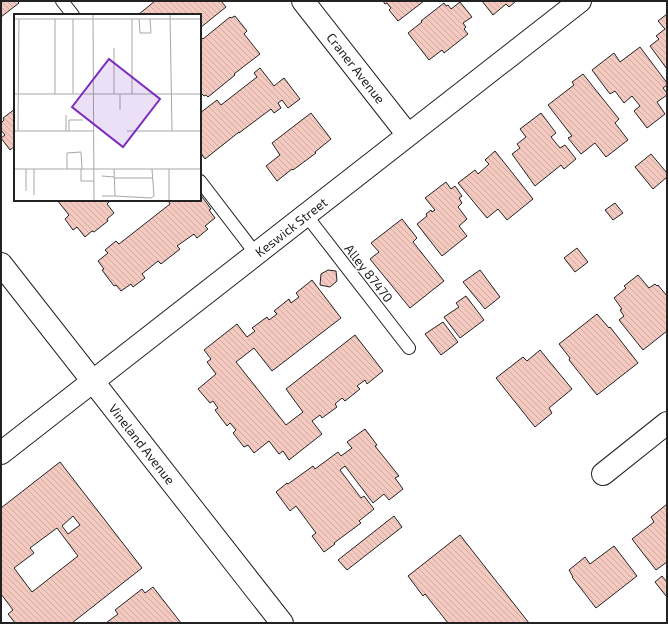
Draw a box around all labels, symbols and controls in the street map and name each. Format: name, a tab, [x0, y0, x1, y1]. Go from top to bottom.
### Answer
inset map	[14, 14, 201, 201]
street label: Craner Avenue	[323, 29, 389, 107]
street label: Keswick Street	[252, 194, 330, 260]
street label: Alley 87470	[341, 241, 397, 305]
street label: Vineland Avenue	[106, 401, 178, 487]

